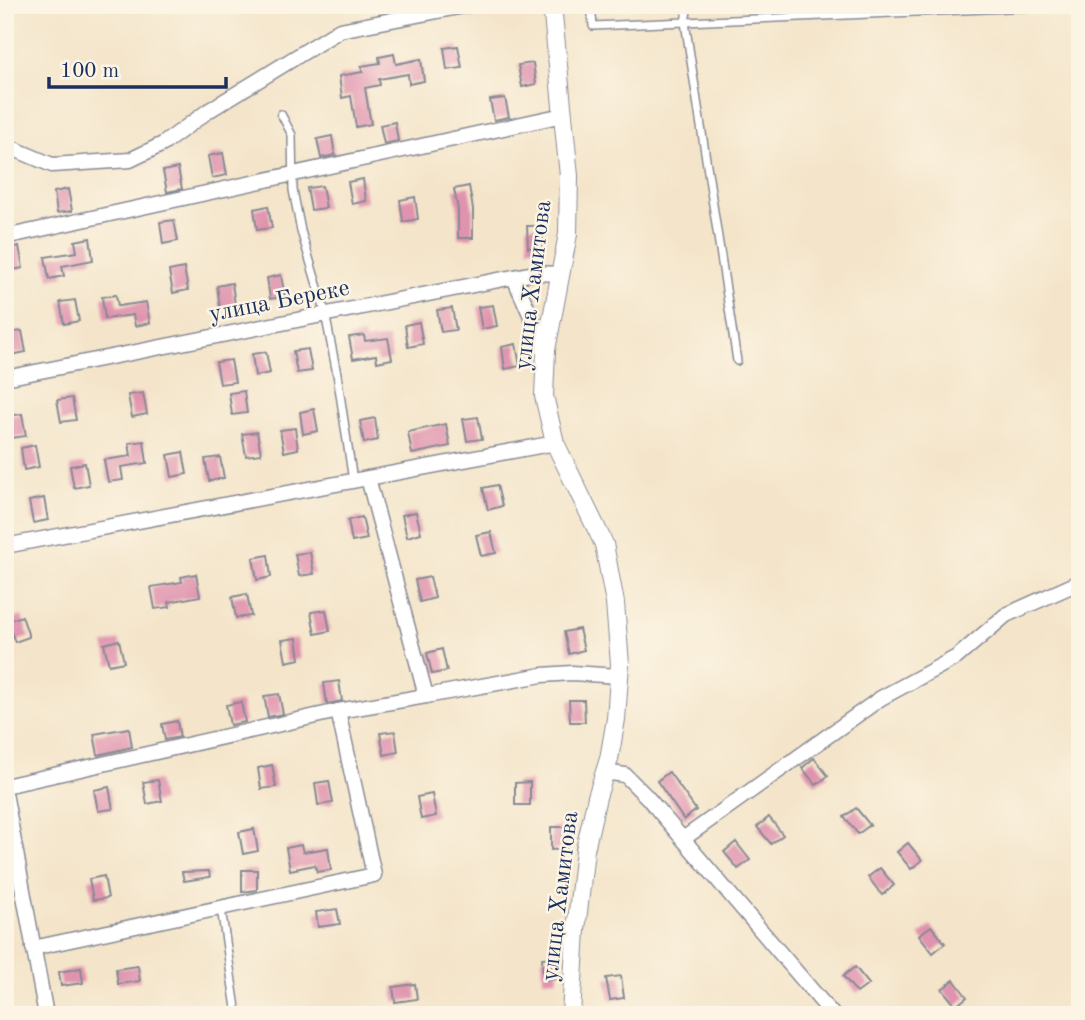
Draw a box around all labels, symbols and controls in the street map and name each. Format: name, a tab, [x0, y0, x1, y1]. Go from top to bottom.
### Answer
scale bar	[49, 46, 226, 90]
text: 100 m	[60, 61, 119, 82]
street label: улица Хамитова	[512, 199, 556, 372]
street label: улица Береке	[207, 277, 352, 327]
street label: улица Хамитова	[539, 810, 583, 983]

